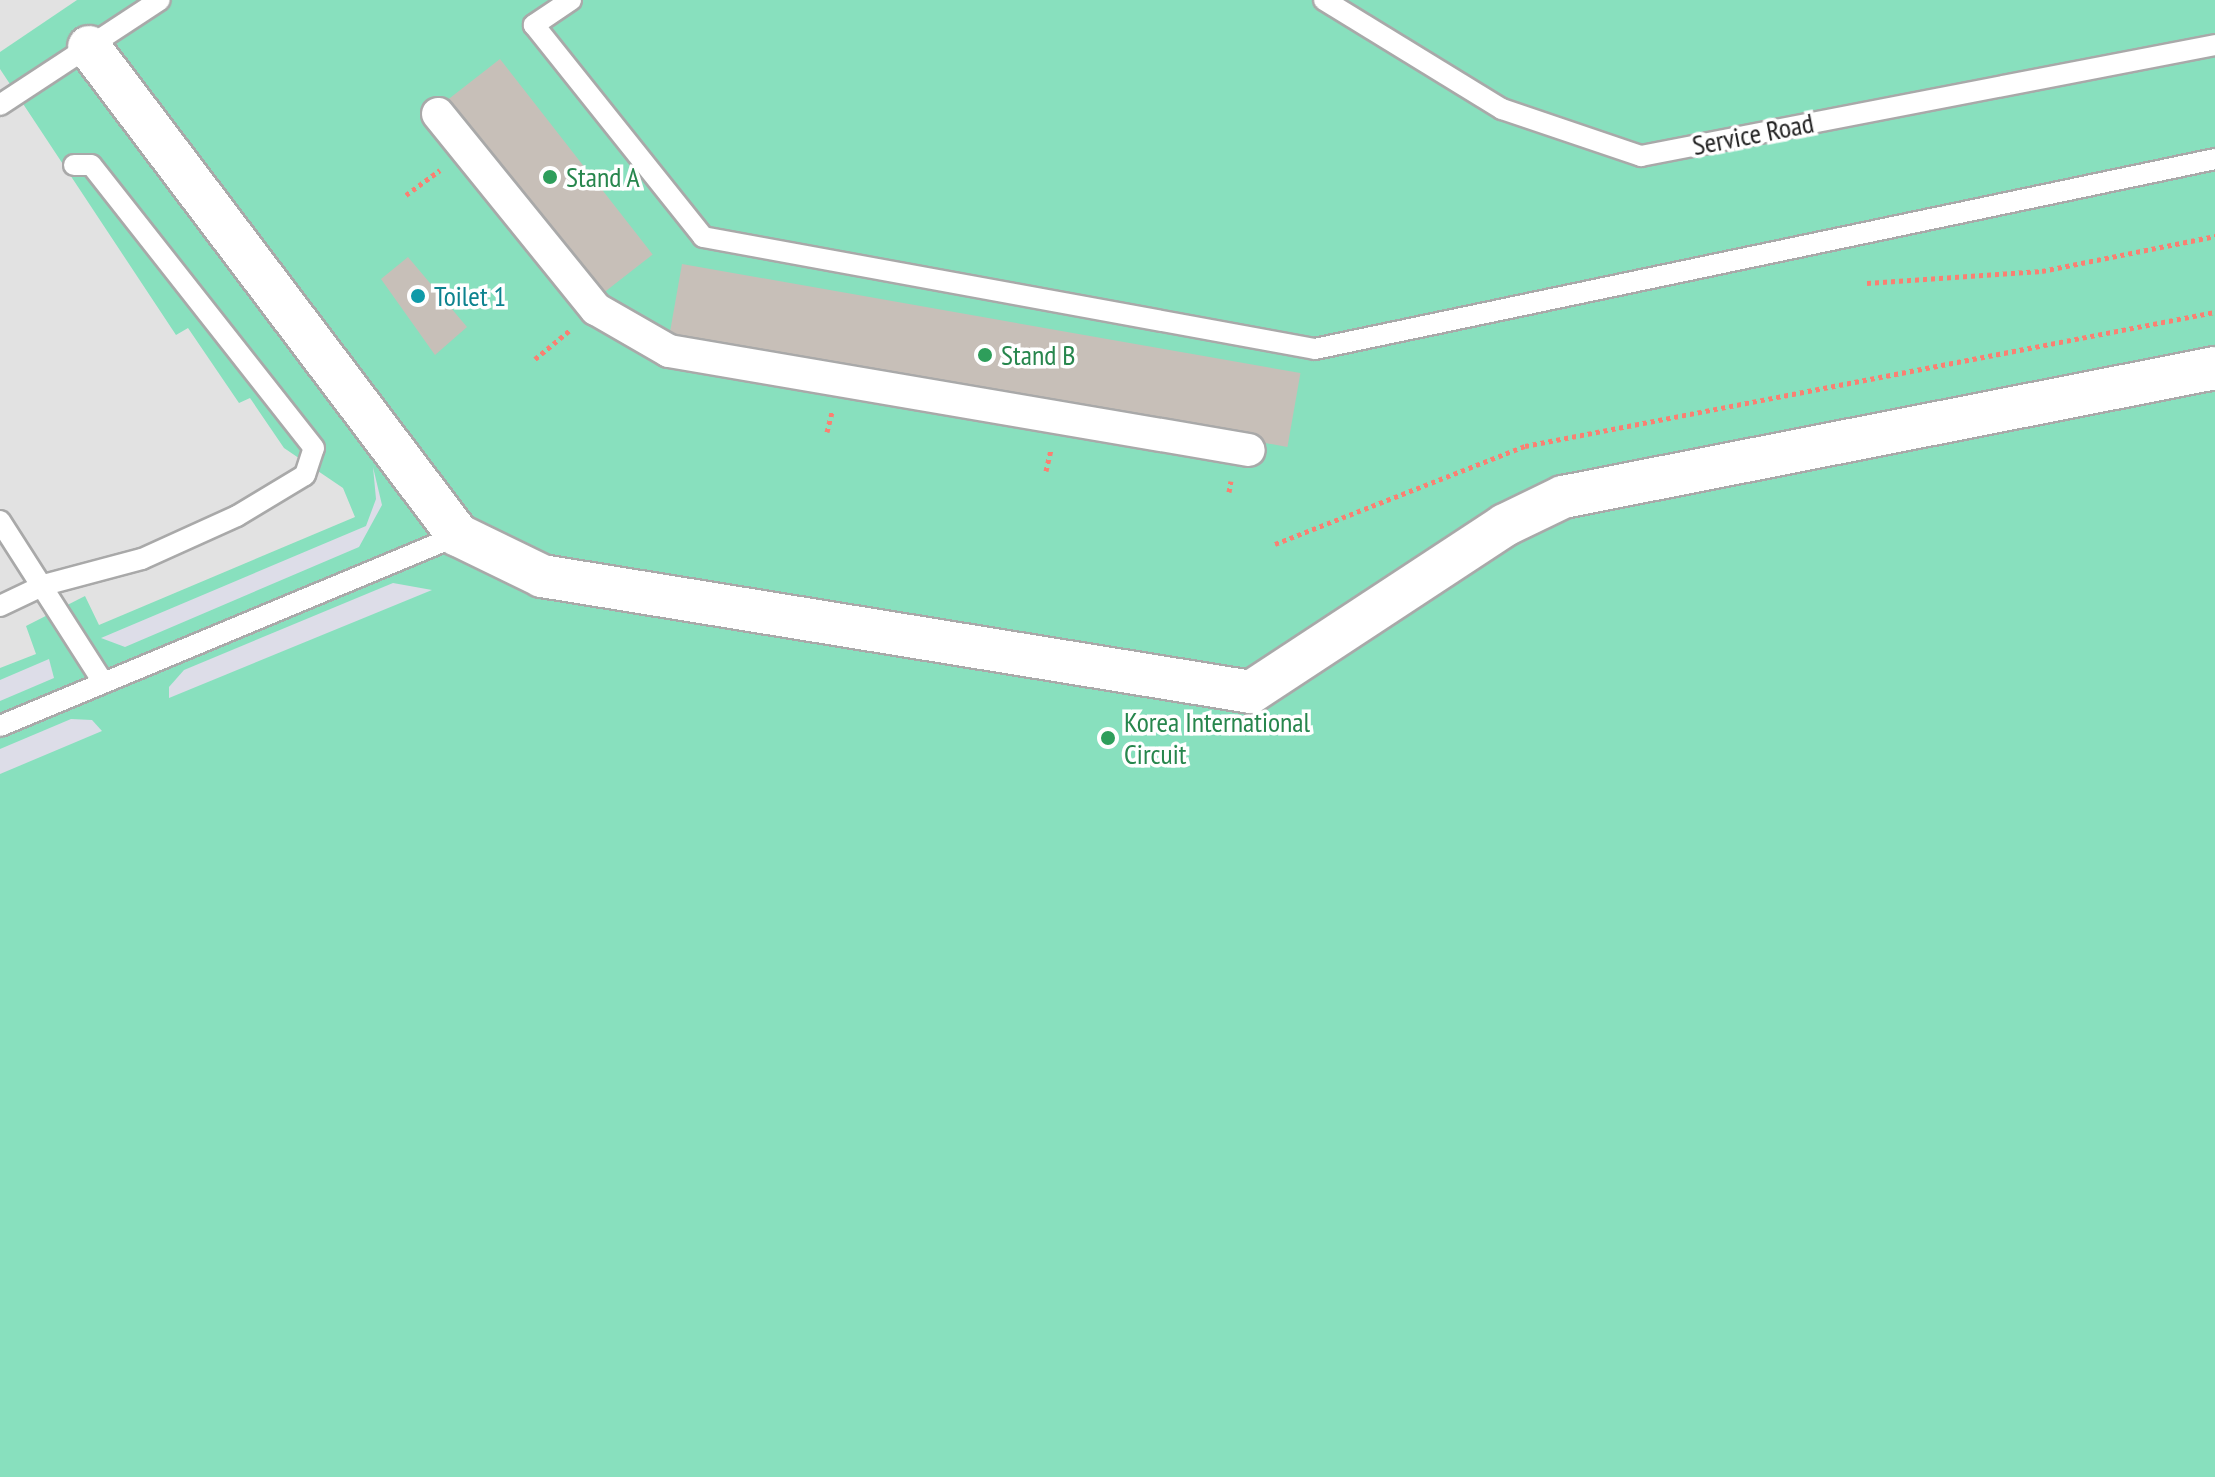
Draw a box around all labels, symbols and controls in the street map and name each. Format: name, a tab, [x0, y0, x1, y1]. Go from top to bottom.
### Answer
street label: Service Road	[1689, 106, 1817, 162]
place label: Stand A	[566, 160, 640, 194]
marker: Stand A	[541, 168, 559, 186]
place label: Toilet 1	[434, 279, 506, 313]
marker: Toilet 1	[409, 287, 427, 305]
place label: Stand B	[1001, 338, 1075, 372]
marker: Stand B	[976, 346, 994, 364]
place label: Korea International Circuit	[1124, 705, 1310, 771]
marker: Korea International Circuit	[1099, 729, 1117, 747]

